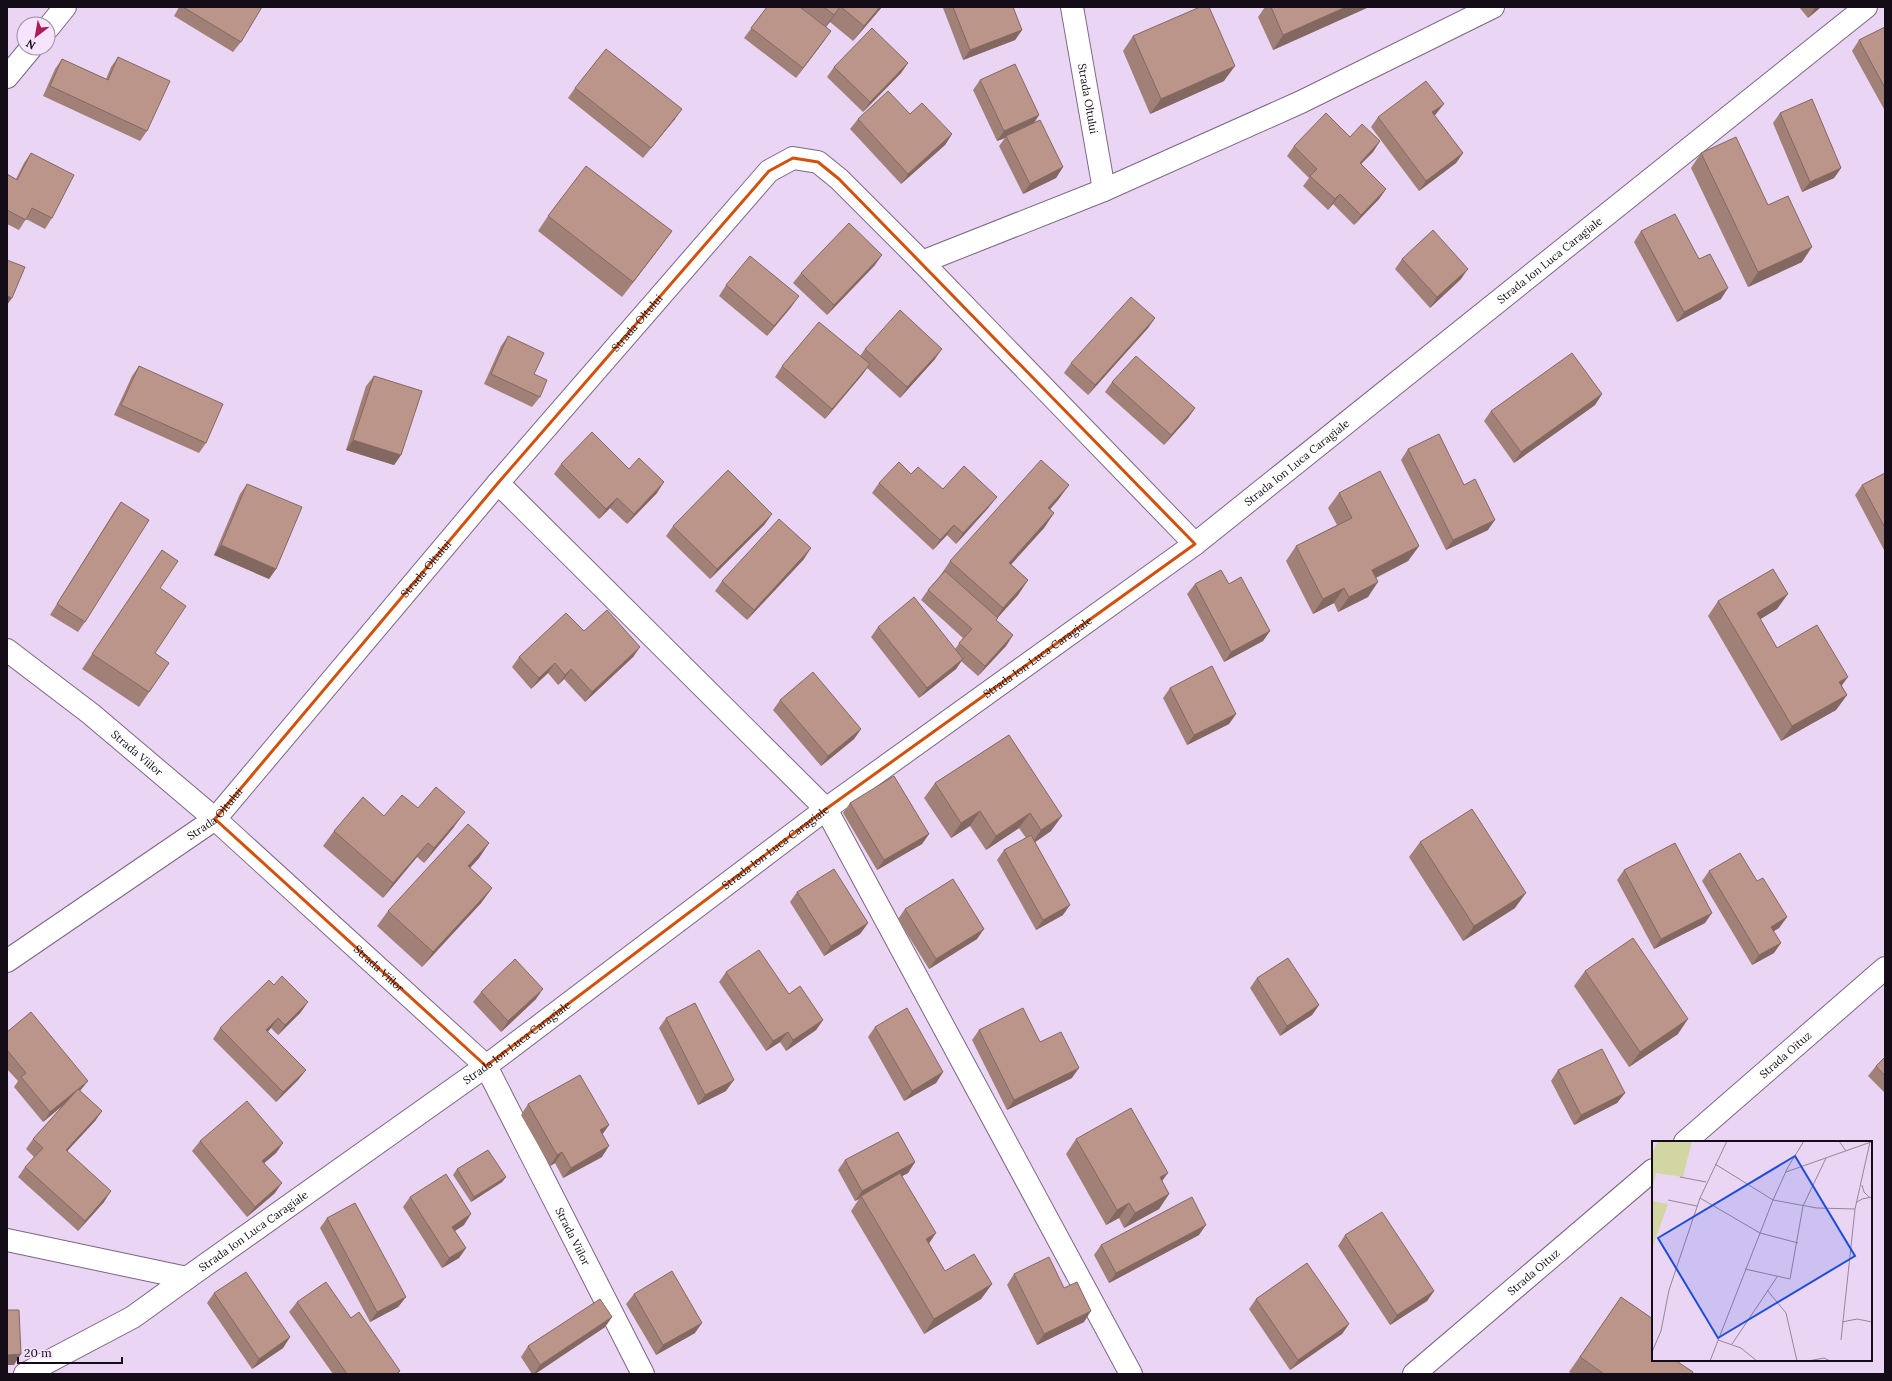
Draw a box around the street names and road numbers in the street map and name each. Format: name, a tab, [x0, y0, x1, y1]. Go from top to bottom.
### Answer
street label: Strada Oltului	[1075, 62, 1101, 135]
street label: Strada Ion Luca Caragiale	[1494, 214, 1605, 306]
street label: Strada Oltului	[608, 292, 666, 355]
street label: Strada Ion Luca Caragiale	[1241, 416, 1352, 509]
street label: Strada Oltului	[397, 537, 454, 601]
street label: Strada Ion Luca Caragiale	[980, 613, 1095, 701]
street label: Strada Viilor	[108, 727, 166, 779]
street label: Strada Oltului	[184, 785, 245, 843]
street label: Strada Ion Luca Caragiale	[719, 802, 832, 892]
street label: Strada Viilor	[351, 942, 407, 995]
street label: Strada Ion Luca Caragiale	[460, 998, 573, 1087]
street label: Strada Oituz	[1756, 1028, 1815, 1081]
street label: Strada Ion Luca Caragiale	[196, 1187, 311, 1275]
street label: Strada Viilor	[552, 1205, 594, 1268]
street label: Strada Oituz	[1504, 1246, 1563, 1298]

